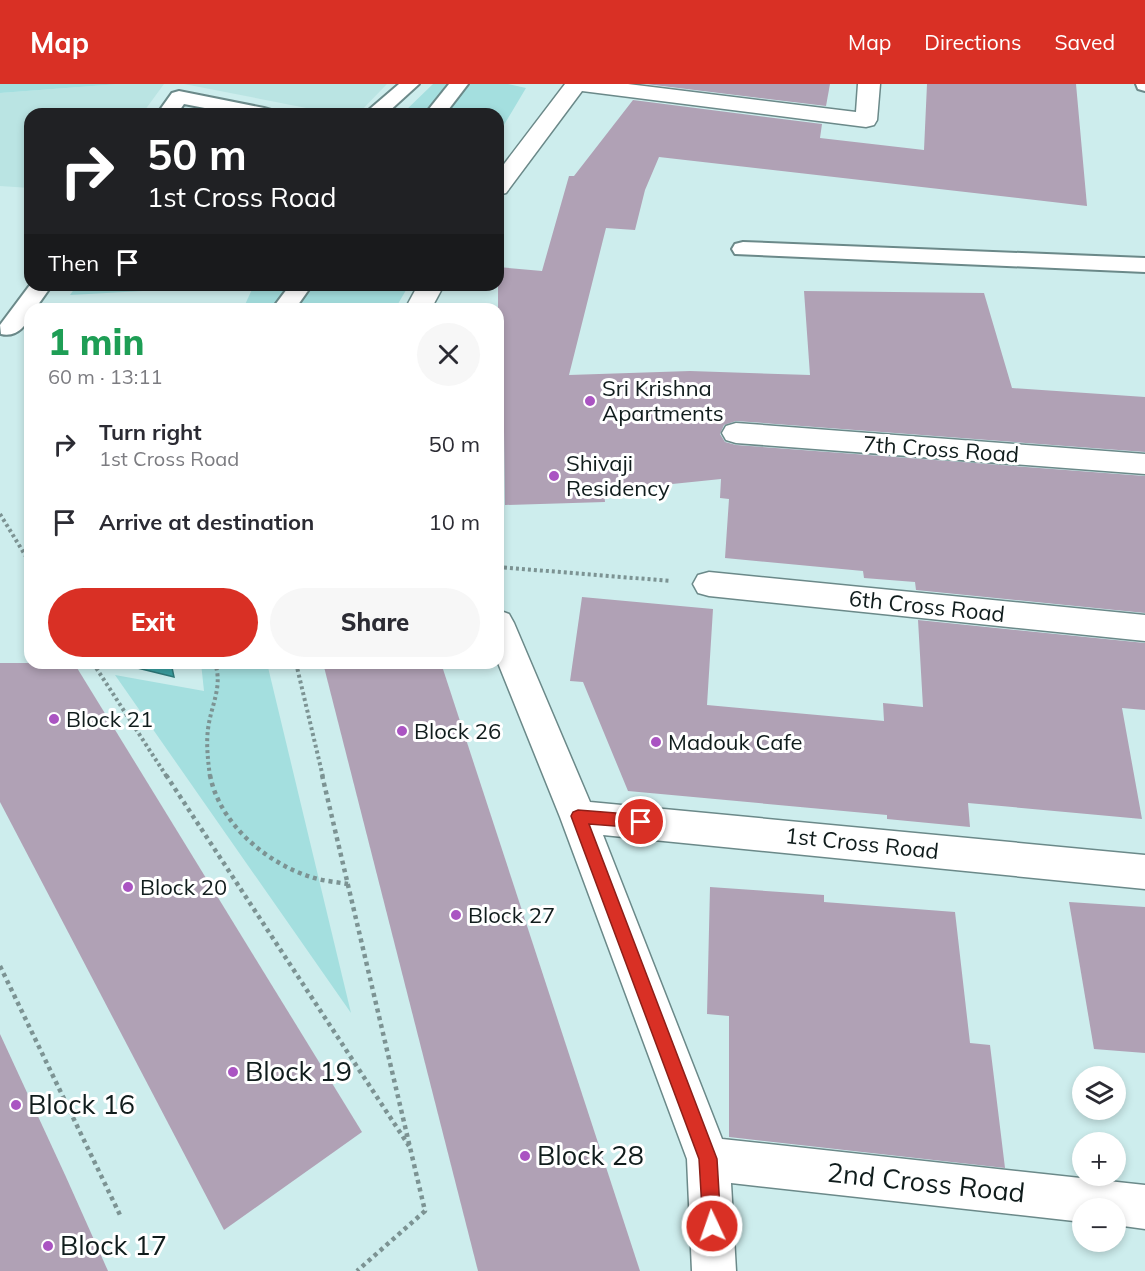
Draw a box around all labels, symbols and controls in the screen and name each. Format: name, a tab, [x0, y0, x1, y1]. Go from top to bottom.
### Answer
text: Map	[30, 25, 89, 60]
text: Map	[848, 29, 891, 55]
text: Directions	[924, 29, 1021, 55]
text: Saved	[1054, 29, 1115, 55]
text: 50 m	[147, 128, 247, 181]
icon: right	[48, 132, 126, 210]
text: 1st Cross Road	[147, 180, 337, 214]
icon: arrive	[111, 246, 144, 279]
text: Then	[48, 249, 99, 277]
text: 1 min	[48, 319, 144, 364]
button: close	[417, 323, 480, 386]
text: 60 m · 13:11	[48, 364, 162, 389]
place label: Sri Krishna Apartments	[602, 374, 724, 427]
marker: Sri Krishna Apartments	[583, 394, 597, 408]
text: Turn right	[99, 418, 202, 446]
icon: right	[48, 428, 81, 461]
text: 50 m	[429, 430, 480, 458]
street label: 7th Cross Road	[862, 430, 1020, 468]
text: 1st Cross Road	[99, 446, 239, 471]
place label: Shivaji Residency	[566, 449, 670, 502]
marker: Shivaji Residency	[547, 469, 561, 483]
icon: arrive	[48, 506, 81, 539]
text: Arrive at destination	[99, 508, 314, 536]
text: 10 m	[429, 508, 480, 536]
street label: 6th Cross Road	[848, 584, 1006, 628]
button: Exit	[48, 588, 258, 657]
button: Share	[270, 588, 480, 657]
place label: Block 21	[66, 705, 153, 733]
marker: Block 21	[47, 712, 61, 726]
place label: Block 26	[414, 717, 501, 745]
marker: Block 26	[395, 724, 409, 738]
place label: Madouk Cafe	[668, 728, 803, 756]
marker: Madouk Cafe	[649, 735, 663, 749]
pin	[615, 796, 666, 847]
icon: arrive	[624, 805, 657, 838]
street label: 1st Cross Road	[784, 821, 940, 865]
place label: Block 20	[140, 873, 227, 901]
marker: Block 20	[121, 880, 135, 894]
place label: Block 27	[468, 901, 555, 929]
marker: Block 27	[449, 908, 463, 922]
place label: Block 19	[245, 1054, 352, 1088]
marker: Block 19	[226, 1065, 240, 1079]
map controls	[1072, 1066, 1126, 1252]
button: layers	[1072, 1066, 1126, 1120]
place label: Block 16	[28, 1087, 135, 1121]
marker: Block 16	[9, 1098, 23, 1112]
button: +	[1072, 1132, 1126, 1186]
place label: Block 28	[537, 1138, 644, 1172]
marker: Block 28	[518, 1149, 532, 1163]
street label: 2nd Cross Road	[825, 1155, 1027, 1209]
position arrow	[680, 1194, 744, 1258]
button: −	[1072, 1198, 1126, 1252]
place label: Block 17	[60, 1228, 167, 1262]
marker: Block 17	[41, 1239, 55, 1253]

